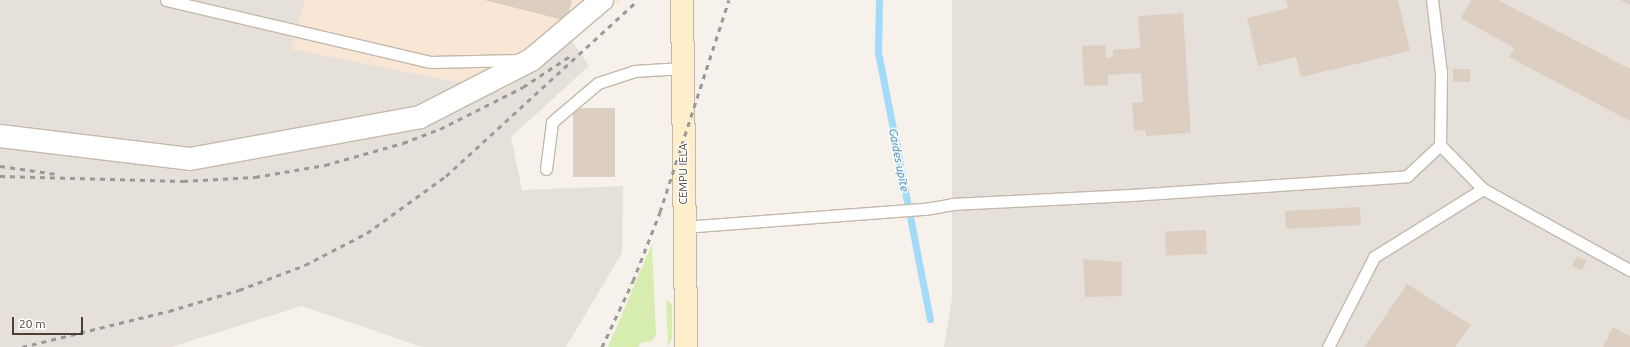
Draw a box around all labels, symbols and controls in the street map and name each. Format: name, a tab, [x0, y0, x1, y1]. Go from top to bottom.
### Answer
water label: Gaides upīte	[886, 127, 912, 193]
street label: CEMPU IELA	[676, 143, 690, 205]
scale bar	[14, 309, 85, 335]
text: 20 m	[19, 317, 46, 330]

